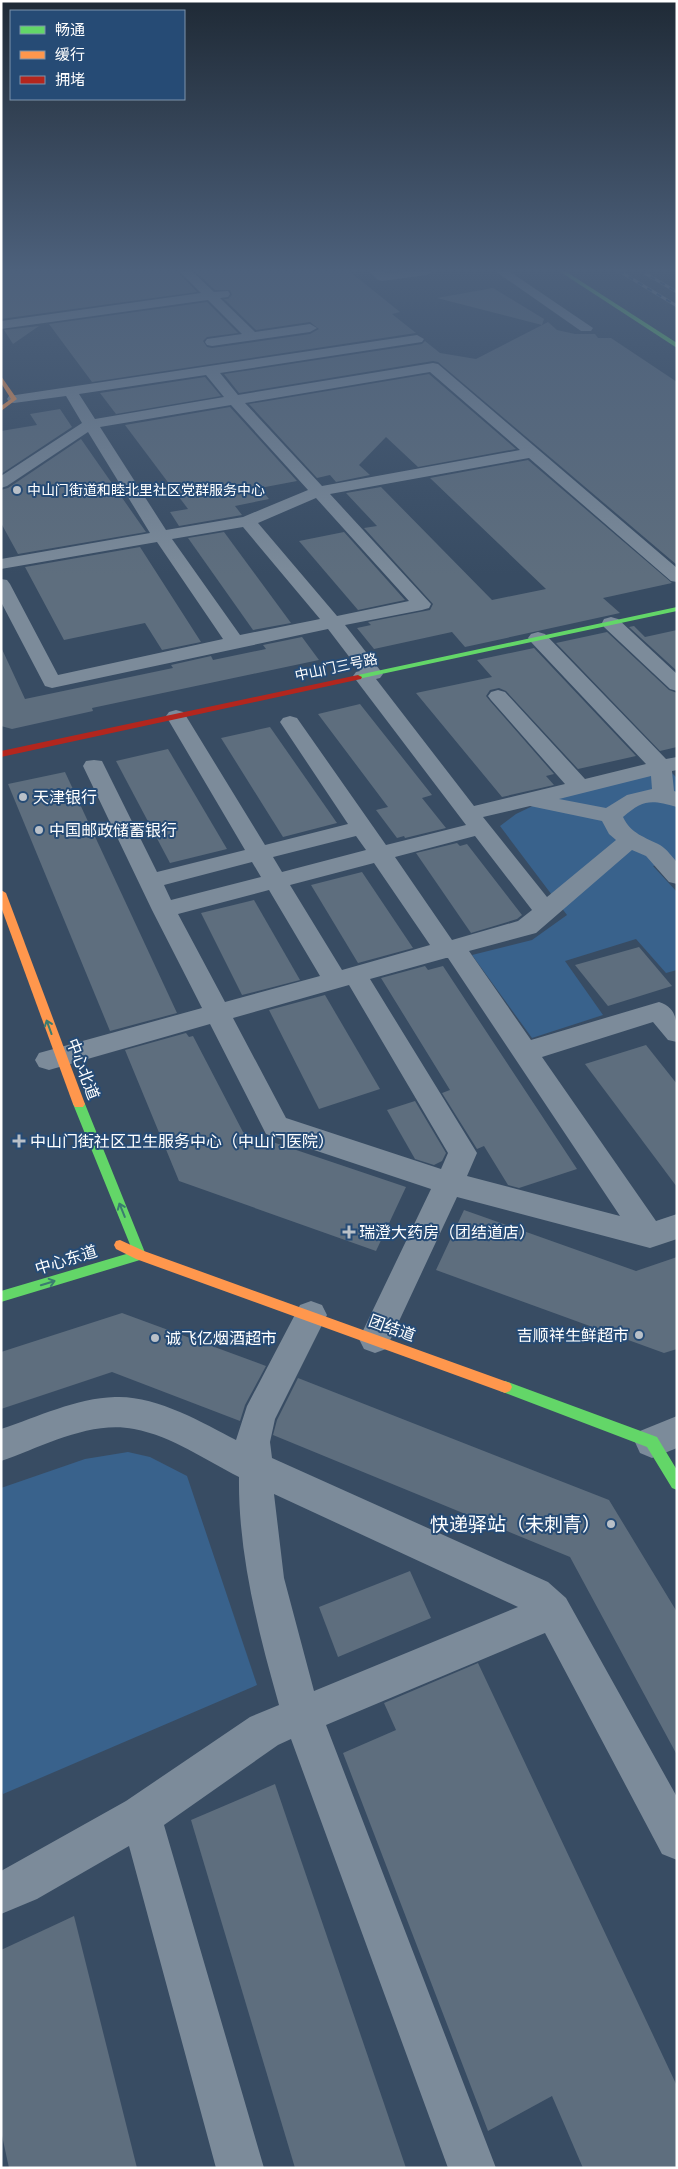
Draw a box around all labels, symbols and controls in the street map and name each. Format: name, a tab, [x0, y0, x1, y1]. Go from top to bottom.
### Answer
legend	[10, 10, 185, 100]
text: 畅通	[55, 21, 85, 39]
text: 缓行	[55, 46, 85, 64]
text: 拥堵	[55, 71, 85, 89]
place label: 中山门街道和睦北里社区党群服务中心	[27, 481, 265, 499]
marker: 中山门街道和睦北里社区党群服务中心	[11, 484, 23, 496]
street label: 中山门三号路	[293, 649, 379, 685]
place label: 天津银行	[33, 788, 97, 807]
marker: 天津银行	[17, 791, 29, 803]
place label: 中国邮政储蓄银行	[49, 821, 177, 840]
marker: 中国邮政储蓄银行	[33, 824, 45, 836]
one-way arrow	[44, 1019, 53, 1035]
street label: 中心北道	[63, 1036, 103, 1102]
place label: 中山门街社区卫生服务中心（中山门医院）	[30, 1132, 334, 1151]
marker: 中山门街社区卫生服务中心（中山门医院）	[12, 1134, 26, 1148]
one-way arrow	[117, 1203, 126, 1218]
place label: 瑞澄大药房（团结道店）	[359, 1223, 535, 1242]
marker: 瑞澄大药房（团结道店）	[343, 1226, 355, 1238]
street label: 中心东道	[33, 1242, 99, 1278]
one-way arrow	[39, 1277, 55, 1287]
street label: 团结道	[366, 1311, 418, 1345]
place label: 吉顺祥生鲜超市	[517, 1326, 629, 1345]
place label: 诚飞亿烟酒超市	[165, 1329, 277, 1348]
marker: 吉顺祥生鲜超市	[633, 1329, 645, 1341]
marker: 诚飞亿烟酒超市	[149, 1332, 161, 1344]
place label: 快递驿站（未刺青）	[430, 1513, 601, 1536]
marker: 快递驿站（未刺青）	[605, 1518, 617, 1530]

